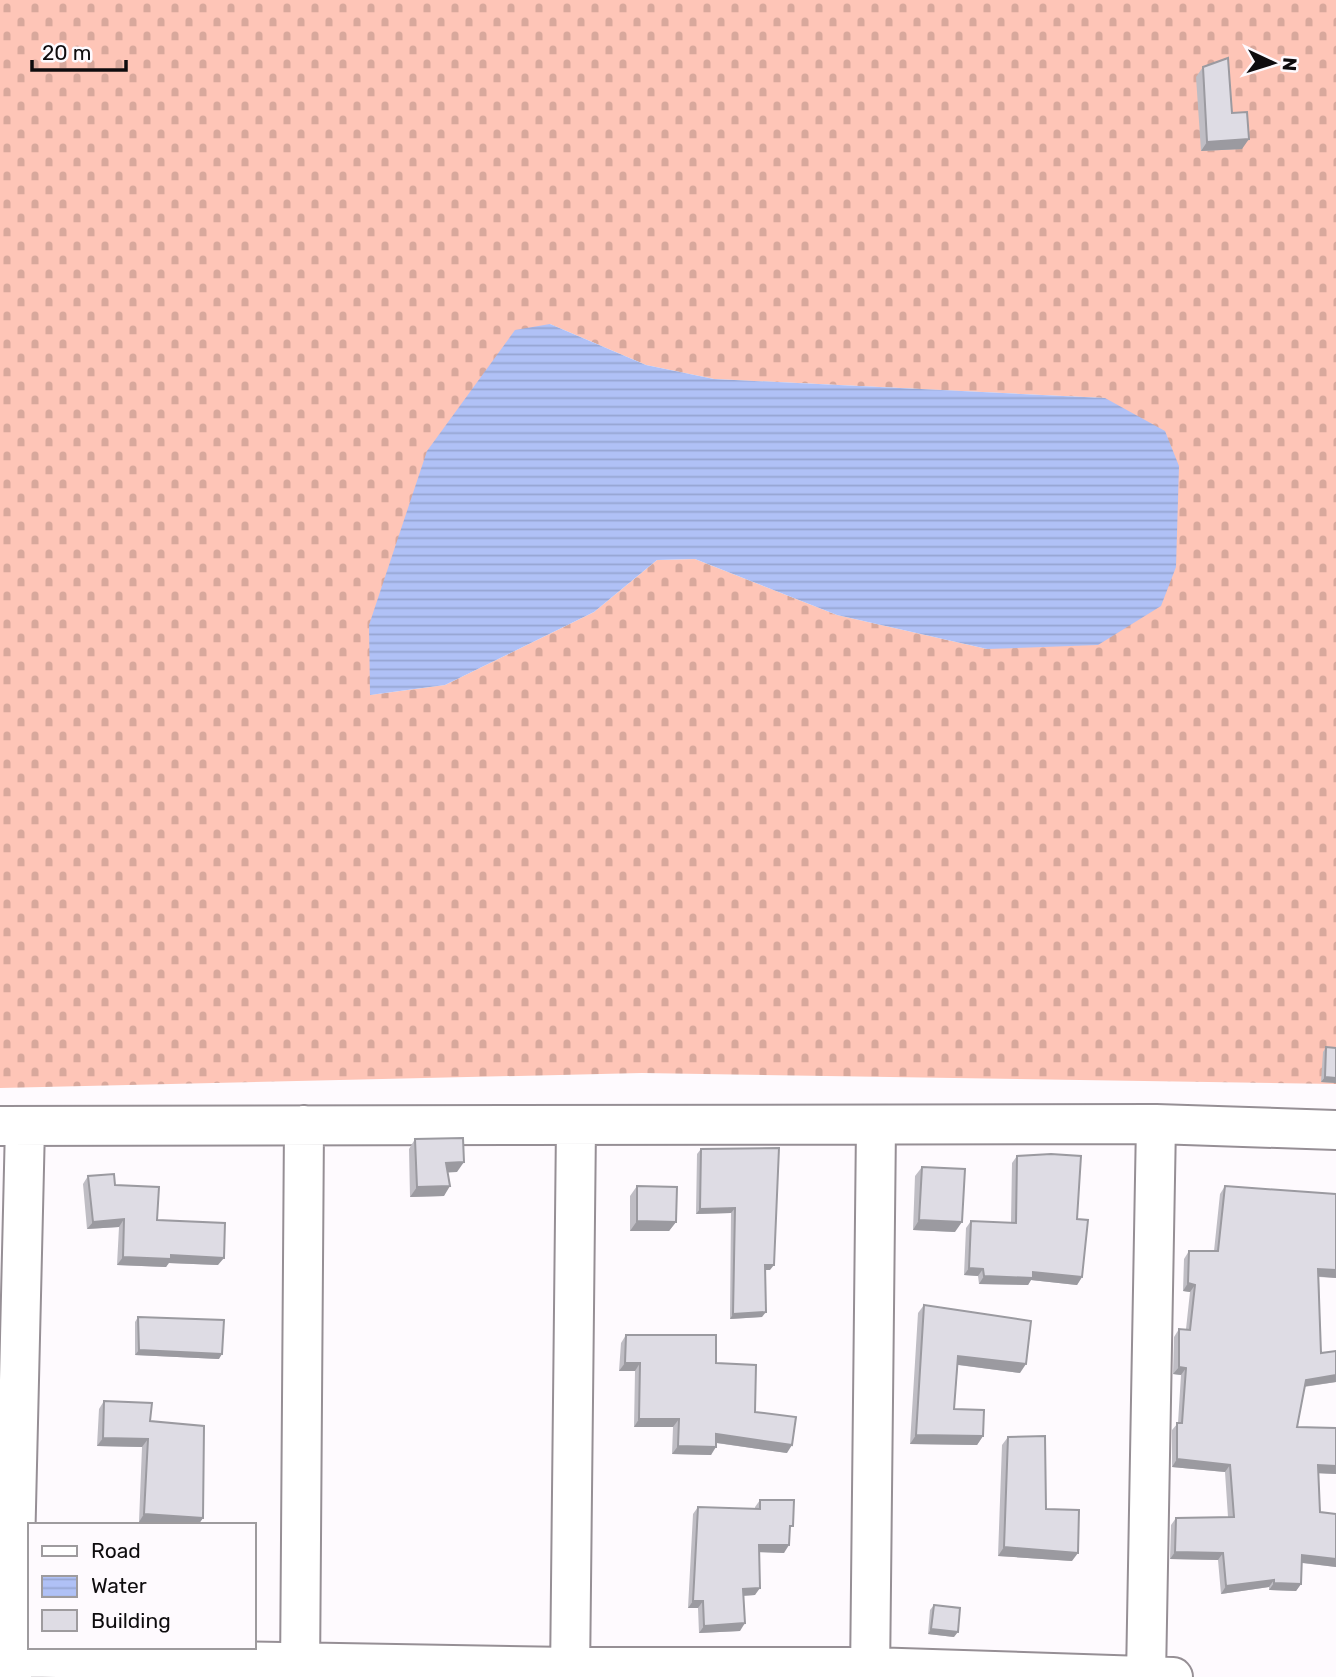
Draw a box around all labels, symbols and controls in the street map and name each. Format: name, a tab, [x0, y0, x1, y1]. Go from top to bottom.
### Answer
scale bar	[32, 28, 126, 72]
north arrow	[1238, 28, 1308, 98]
text: 20 m	[42, 40, 91, 65]
text: N	[1278, 57, 1301, 72]
legend	[28, 1523, 256, 1649]
text: Road	[91, 1538, 141, 1563]
text: Water	[91, 1573, 147, 1598]
text: Building	[91, 1608, 171, 1633]

